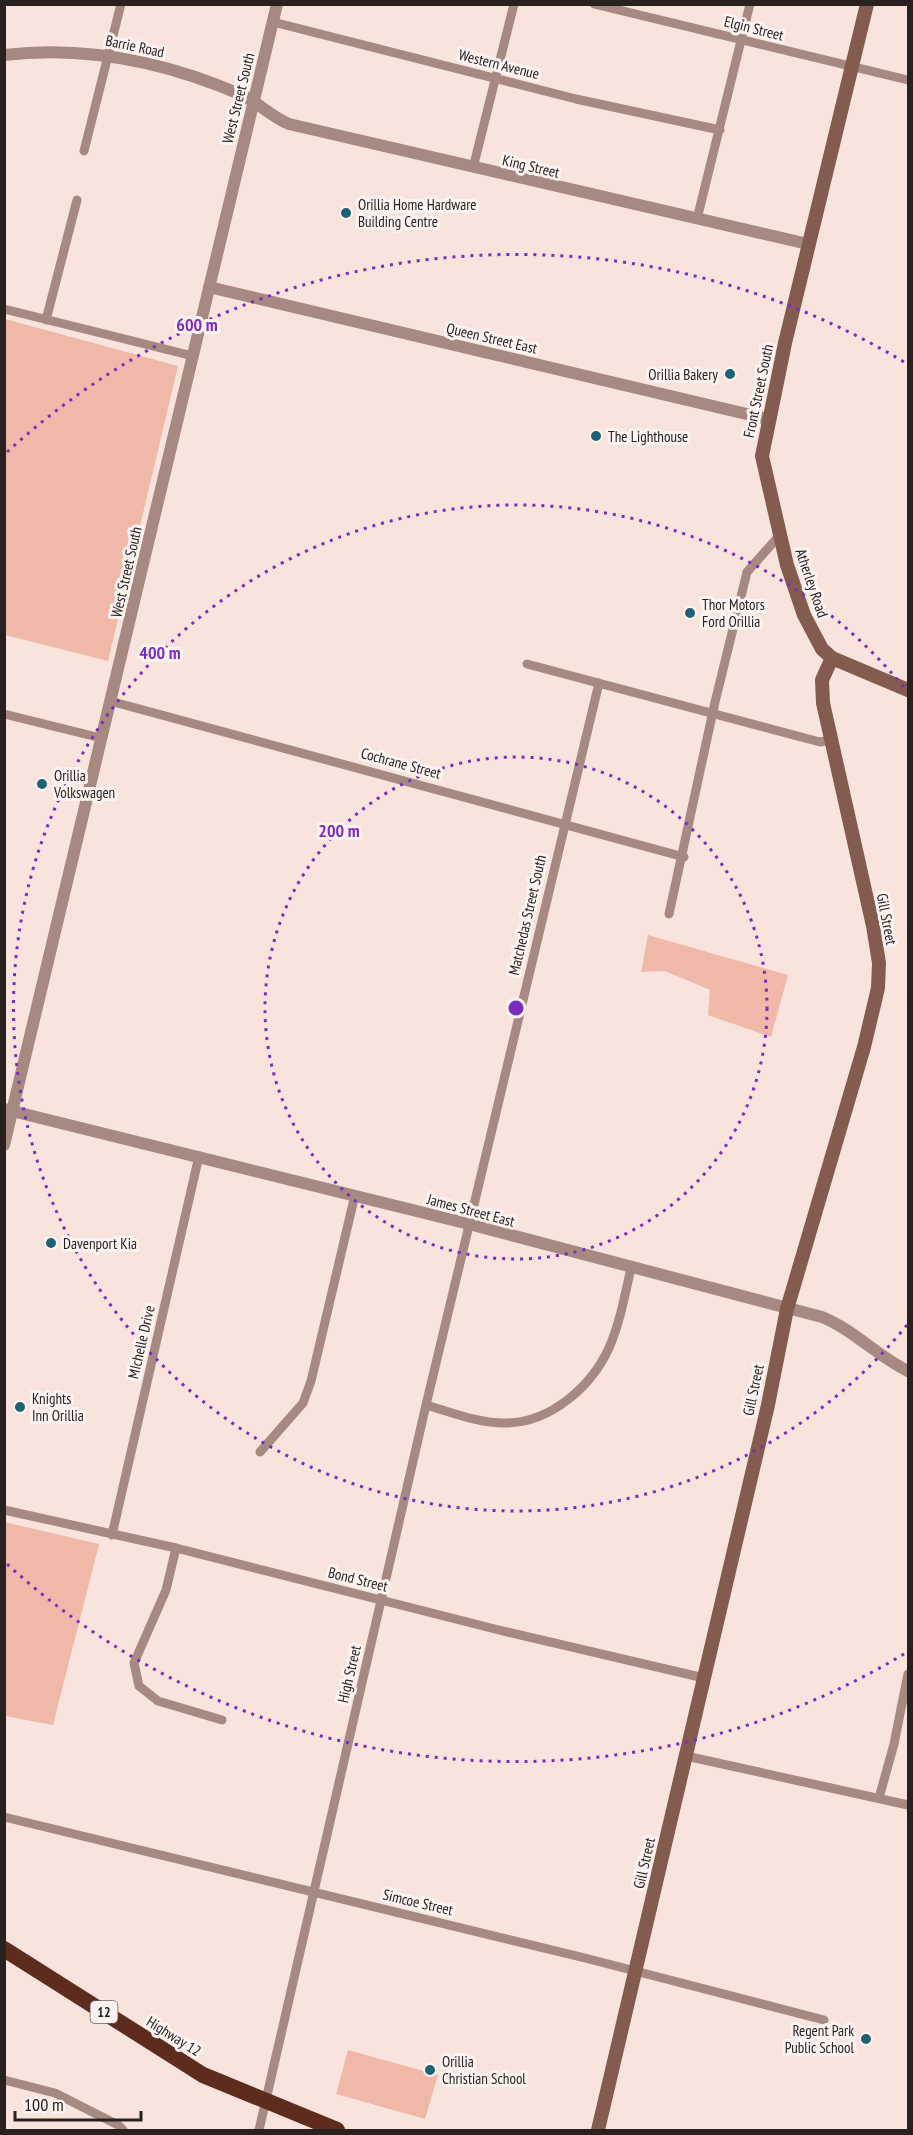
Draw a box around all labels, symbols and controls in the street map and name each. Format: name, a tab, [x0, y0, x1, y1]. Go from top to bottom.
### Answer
street label: Elgin Street	[722, 11, 786, 45]
street label: Barrie Road	[104, 31, 166, 61]
street label: Western Avenue	[457, 45, 541, 83]
street label: West Street South	[218, 51, 258, 145]
street label: King Street	[501, 150, 561, 182]
place label: Orillia Home Hardware Building Centre	[358, 195, 477, 231]
marker: Orillia Home Hardware Building Centre	[339, 206, 353, 220]
text: 600 m	[176, 313, 218, 336]
street label: Queen Street East	[445, 318, 539, 358]
street label: Front Street South	[739, 343, 777, 439]
place label: Orillia Bakery	[648, 365, 718, 384]
marker: Orillia Bakery	[723, 367, 737, 381]
place label: The Lighthouse	[608, 427, 688, 446]
marker: The Lighthouse	[589, 429, 603, 443]
street label: West Street South	[106, 525, 146, 619]
street label: Atherley Road	[791, 546, 833, 620]
place label: Thor Motors Ford Orillia	[702, 595, 765, 631]
marker: Thor Motors Ford Orillia	[683, 606, 697, 620]
text: 400 m	[139, 641, 181, 664]
street label: Cochrane Street	[359, 743, 443, 783]
place label: Orillia Volkswagen	[53, 766, 115, 802]
marker: Orillia Volkswagen	[35, 777, 49, 791]
text: 200 m	[318, 819, 360, 842]
street label: Matchedas Street South	[504, 853, 550, 977]
street label: Gill Street	[873, 892, 901, 946]
centre of rings	[506, 998, 526, 1018]
street label: James Street East	[424, 1189, 517, 1231]
place label: Davenport Kia	[63, 1234, 137, 1253]
marker: Davenport Kia	[44, 1236, 58, 1250]
street label: MIchelle Drive	[123, 1303, 159, 1381]
street label: Gill Street	[738, 1363, 768, 1417]
place label: Knights Inn Orillia	[32, 1389, 84, 1425]
marker: Knights Inn Orillia	[13, 1400, 27, 1414]
street label: Bond Street	[326, 1562, 390, 1596]
street label: High Street	[333, 1643, 365, 1705]
street label: Gill Street	[629, 1836, 659, 1890]
street label: Simcoe Street	[381, 1885, 455, 1919]
road number: 12	[90, 2001, 118, 2023]
street label: Highway 12	[143, 2012, 205, 2060]
place label: Regent Park Public School	[785, 2021, 854, 2057]
marker: Regent Park Public School	[859, 2032, 873, 2046]
place label: Orillia Christian School	[442, 2052, 526, 2088]
marker: Orillia Christian School	[423, 2063, 437, 2077]
scale bar	[15, 2084, 141, 2122]
text: 100 m	[24, 2093, 64, 2116]

